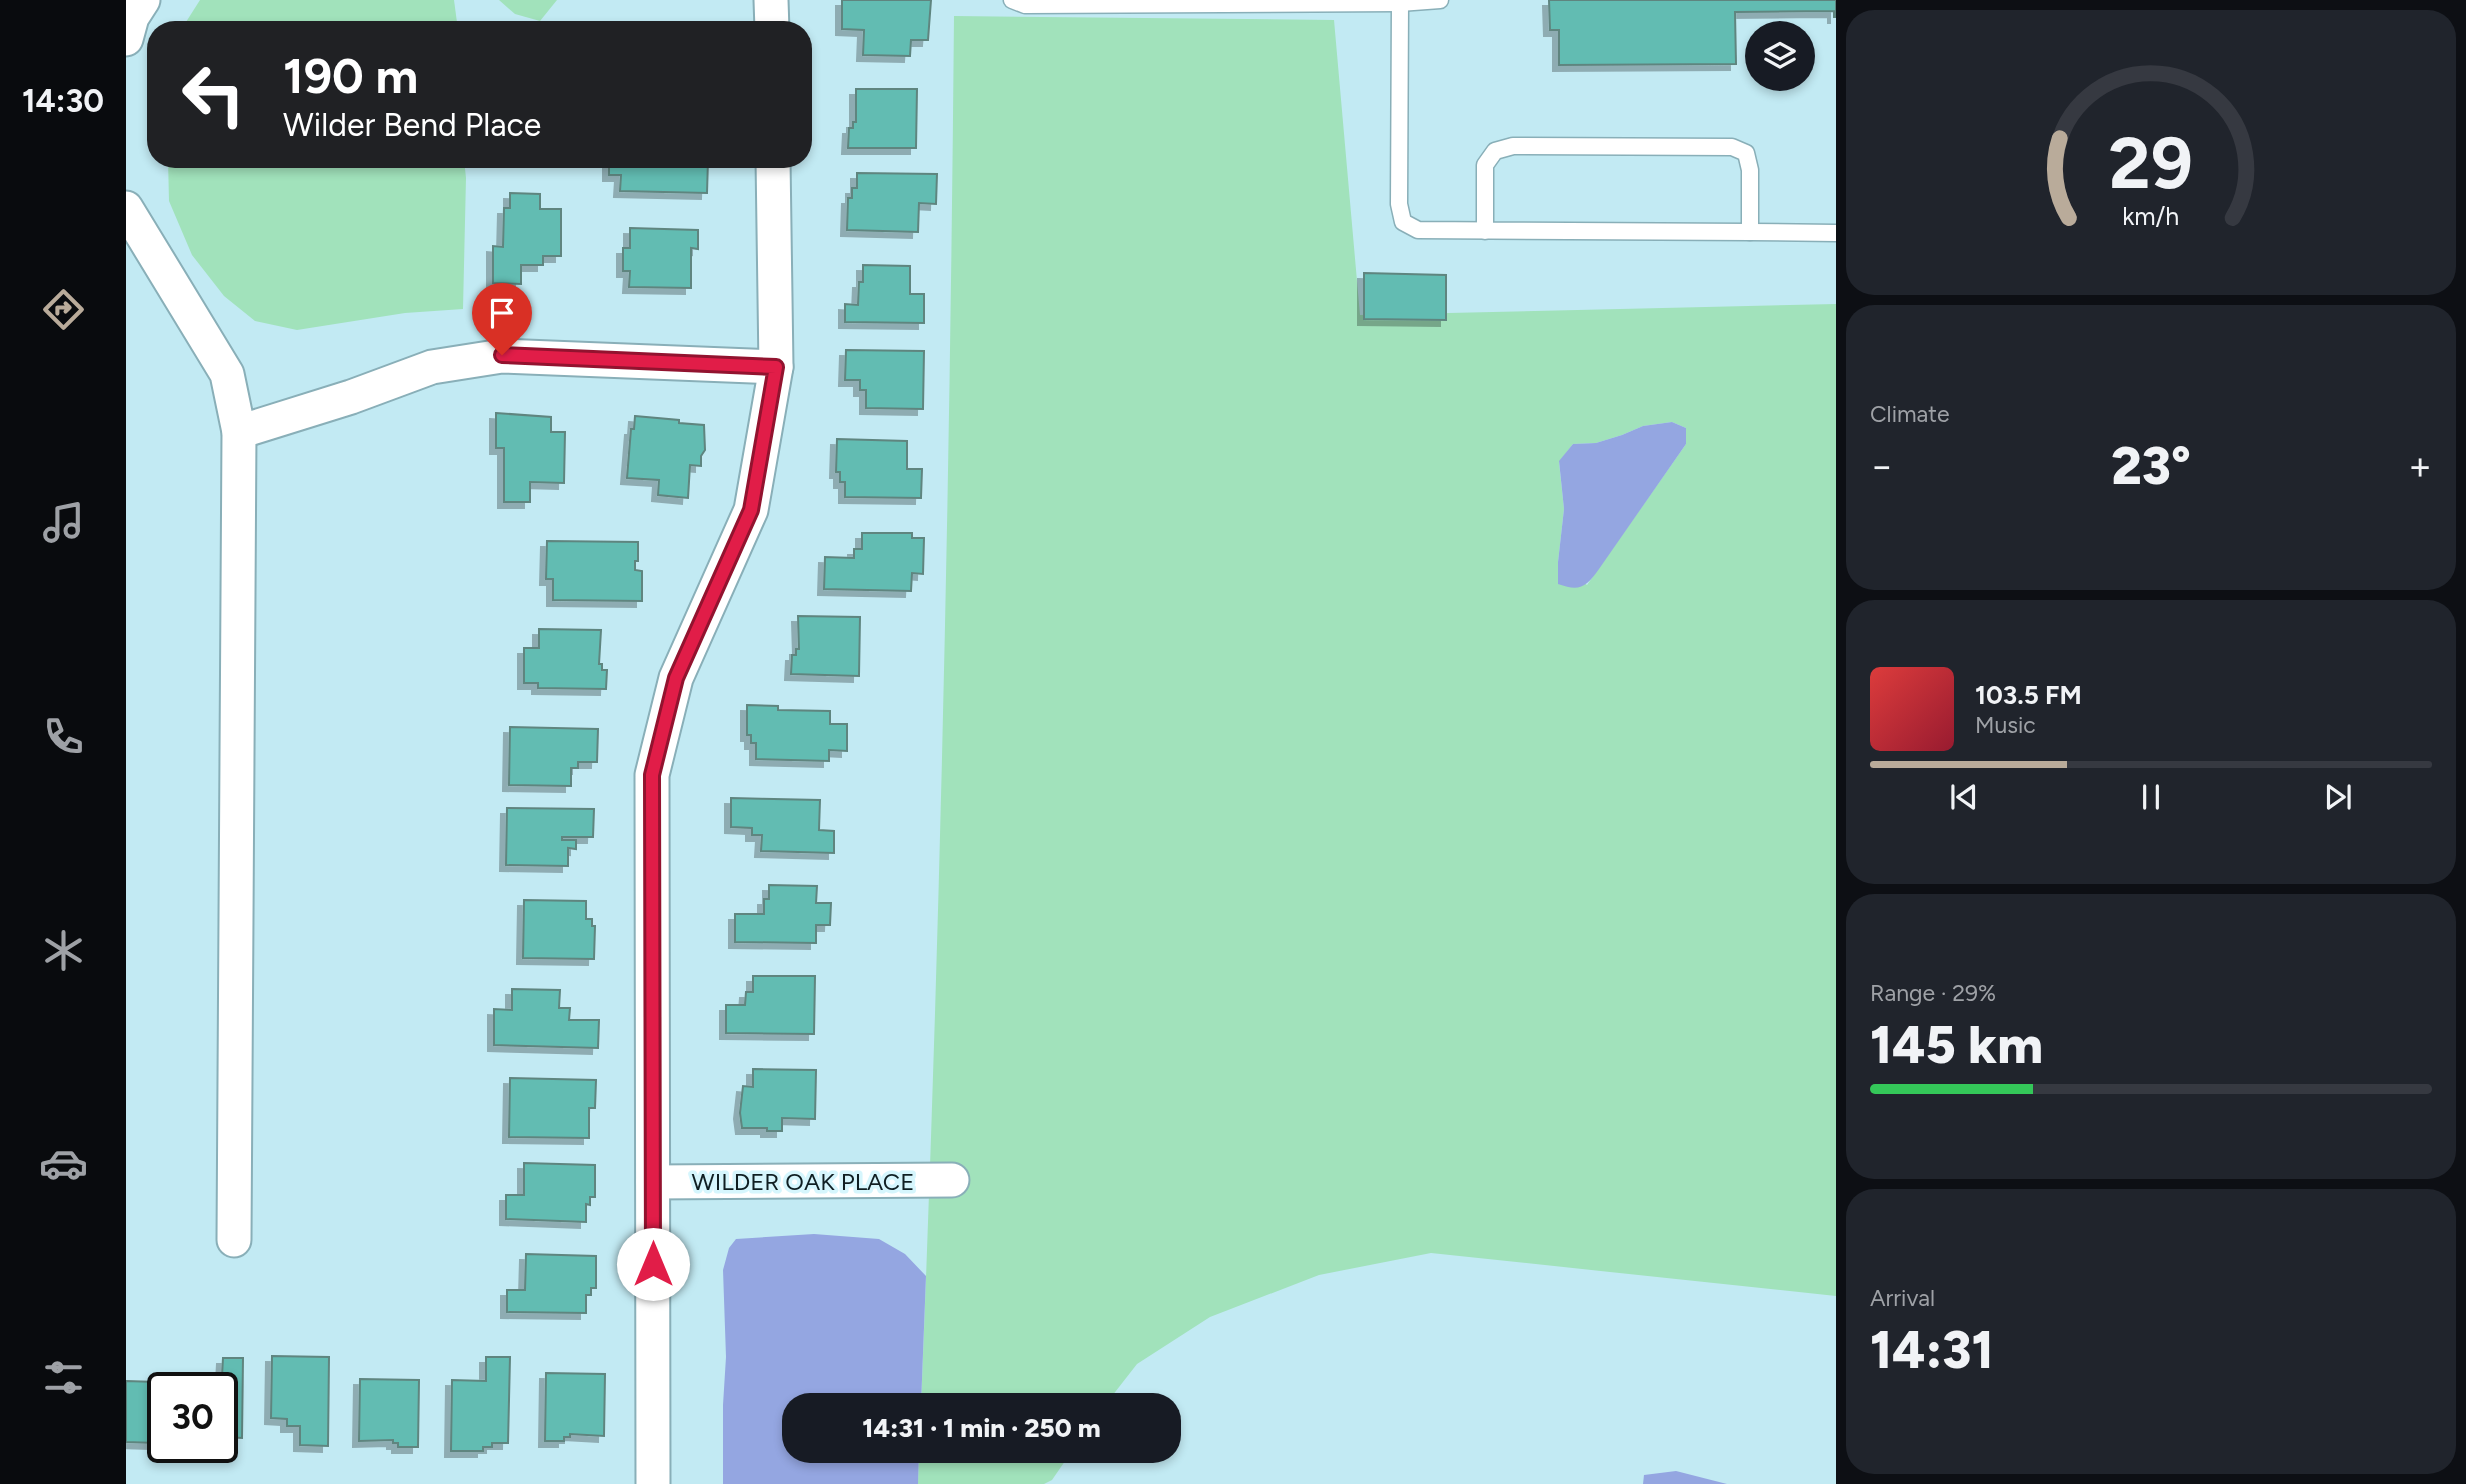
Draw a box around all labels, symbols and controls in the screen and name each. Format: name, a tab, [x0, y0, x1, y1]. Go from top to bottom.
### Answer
map controls	[1745, 21, 1815, 91]
button: layers	[1745, 21, 1815, 91]
text: 190 m	[283, 46, 418, 105]
icon: left	[168, 49, 259, 140]
text: 14:30	[22, 82, 104, 120]
text: Wilder Bend Place	[283, 106, 541, 144]
text: 29	[2109, 120, 2193, 207]
text: km/h	[2122, 201, 2180, 231]
pin	[472, 283, 532, 355]
icon: directions	[39, 285, 88, 334]
icon: arrive	[483, 294, 521, 332]
text: Climate	[1870, 400, 1949, 428]
text: 23°	[2111, 435, 2191, 497]
text: −	[1870, 443, 1894, 489]
text: +	[2408, 443, 2432, 489]
icon: music	[39, 498, 88, 547]
text: 103.5 FM	[1975, 679, 2082, 711]
text: Music	[1975, 711, 2036, 739]
icon: phone	[39, 712, 88, 761]
icon: previous	[1945, 778, 1983, 816]
icon: pause	[2132, 778, 2170, 816]
icon: next	[2319, 778, 2357, 816]
icon: climate	[39, 926, 88, 975]
text: Range · 29%	[1870, 979, 1996, 1007]
text: 145 km	[1870, 1014, 2043, 1076]
icon: car	[39, 1139, 88, 1188]
street label: WILDER OAK PLACE	[692, 1167, 914, 1196]
position arrow	[616, 1227, 690, 1301]
text: Arrival	[1870, 1284, 1935, 1312]
text: 14:31	[1870, 1319, 1994, 1381]
icon: filters	[39, 1353, 88, 1402]
speed limit sign: 30	[147, 1372, 238, 1463]
text: 14:31 · 1 min · 250 m	[862, 1412, 1101, 1444]

